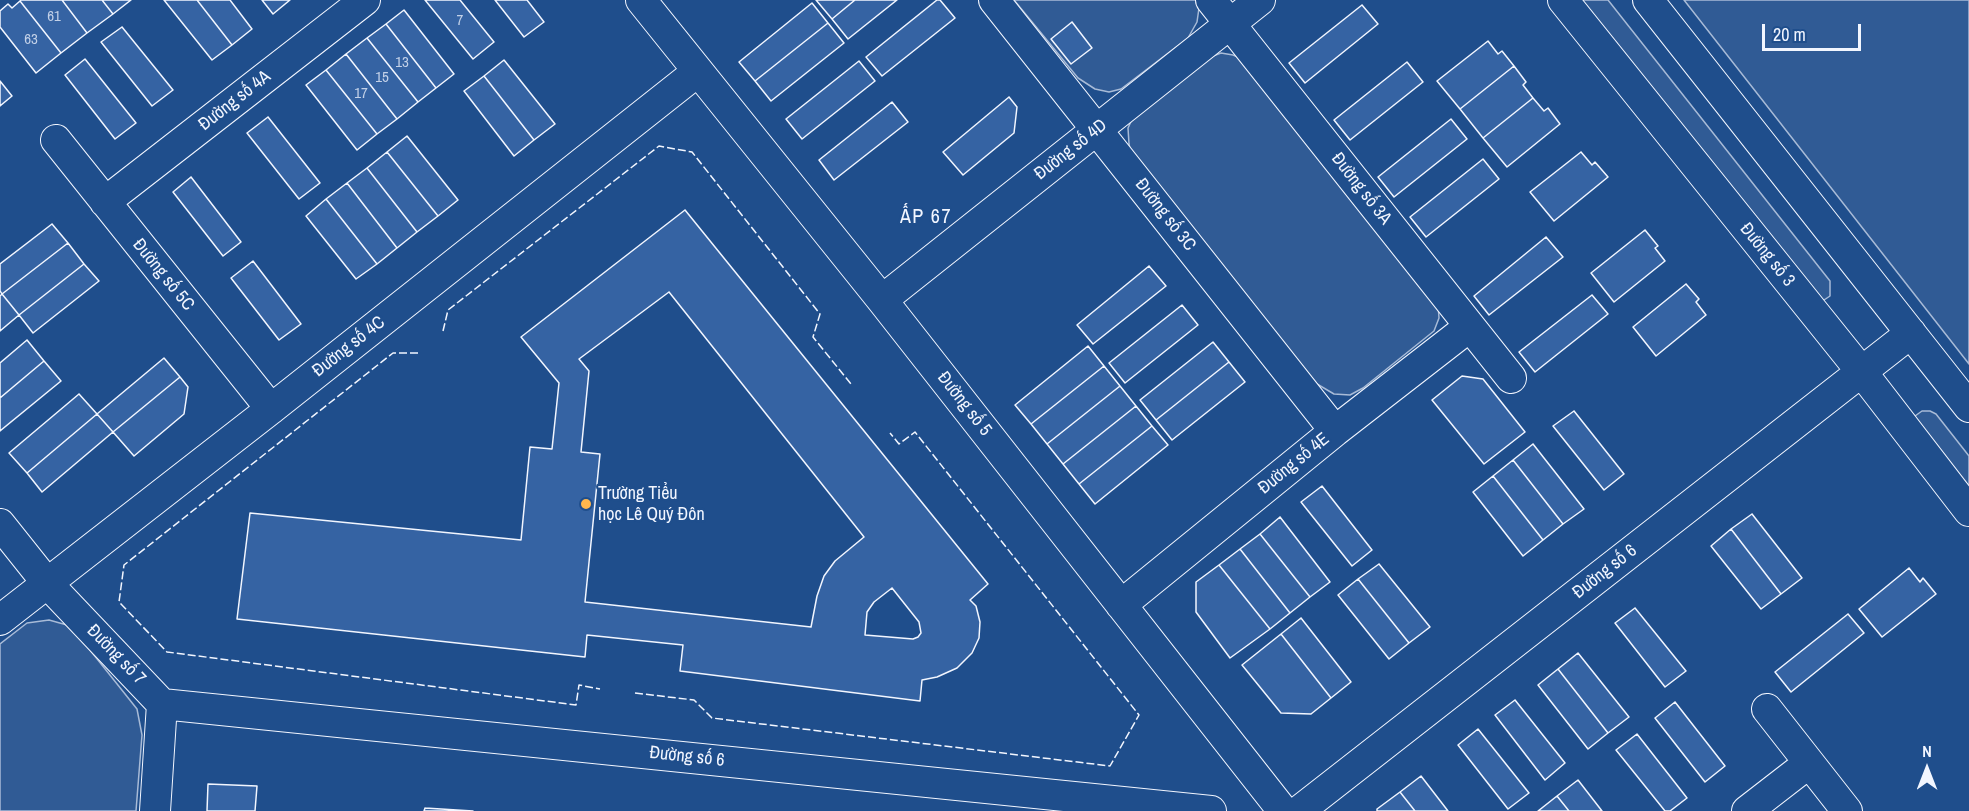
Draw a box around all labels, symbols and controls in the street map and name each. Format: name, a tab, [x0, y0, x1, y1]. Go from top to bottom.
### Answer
house number: 61	[47, 8, 61, 26]
house number: 7	[457, 12, 463, 30]
scale bar	[1765, 12, 1864, 50]
text: 20 m	[1773, 22, 1806, 47]
house number: 63	[24, 31, 38, 49]
house number: 13	[395, 54, 409, 72]
street label: Đường số 4A	[195, 66, 275, 136]
house number: 15	[375, 69, 389, 87]
house number: 17	[354, 85, 368, 103]
street label: Đường số 4D	[1030, 115, 1112, 185]
street label: Đường số 3A	[1326, 149, 1396, 229]
street label: Đường số 3C	[1130, 174, 1200, 256]
district label: ẤP 67	[900, 206, 952, 230]
street label: Đường số 3	[1735, 219, 1799, 291]
street label: Đường số 5C	[127, 235, 199, 315]
street label: Đường số 4C	[308, 312, 390, 382]
street label: Đường số 5	[932, 368, 996, 440]
street label: Đường số 4E	[1254, 429, 1334, 499]
place label: Trường Tiểu học Lê Quý Đôn	[598, 483, 705, 526]
marker: Trường Tiểu học Lê Quý Đôn	[579, 497, 593, 511]
street label: Đường số 6	[1569, 540, 1641, 604]
street label: Đường số 7	[82, 620, 150, 690]
north arrow	[1897, 739, 1957, 799]
text: N	[1922, 740, 1932, 762]
street label: Đường số 6	[648, 742, 726, 772]

